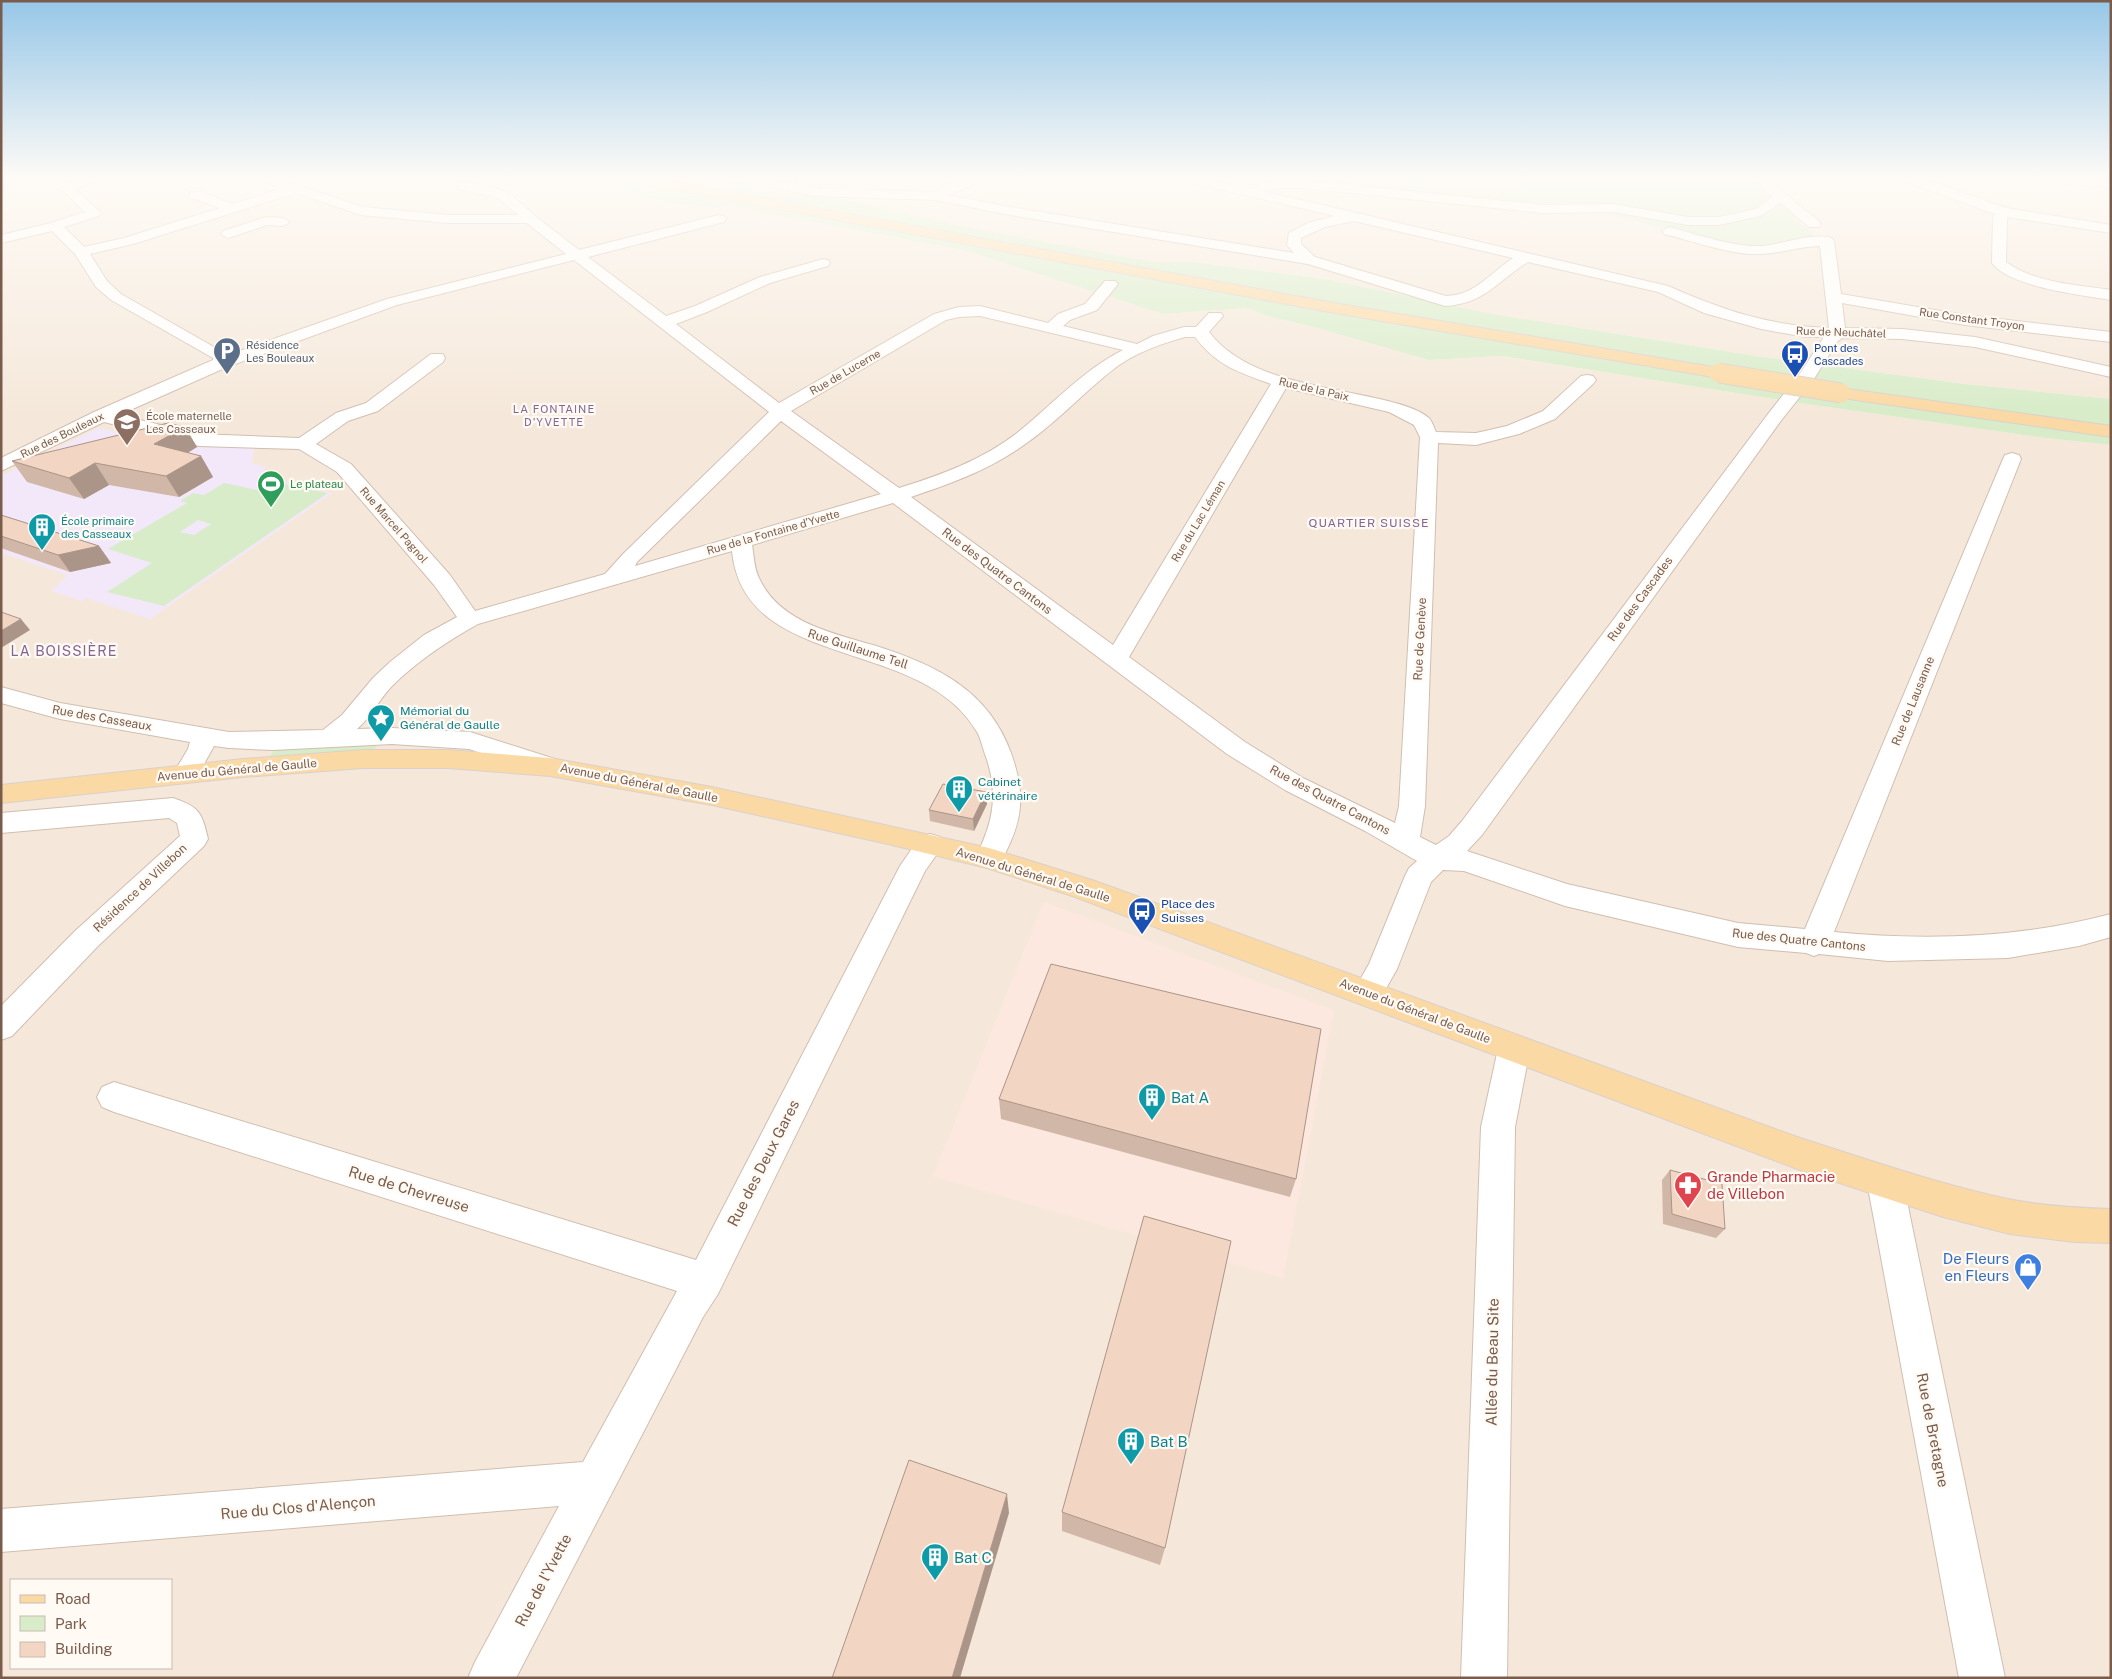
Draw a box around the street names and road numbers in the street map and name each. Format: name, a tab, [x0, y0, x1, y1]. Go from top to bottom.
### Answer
street label: Rue Constant Troyon	[1919, 306, 2025, 332]
street label: Rue de Neuchâtel	[1796, 324, 1886, 340]
street label: Rue de Lucerne	[808, 347, 882, 397]
street label: Rue de la Paix	[1278, 375, 1350, 403]
street label: Rue des Bouleaux	[18, 410, 106, 460]
street label: Rue du Lac Léman	[1169, 478, 1227, 564]
street label: Rue Marcel Pagnol	[358, 485, 430, 565]
street label: Rue de la Fontaine d’Yvette	[705, 507, 841, 557]
street label: Rue des Quatre Cantons	[939, 525, 1055, 617]
street label: Rue des Cascades	[1605, 554, 1675, 644]
street label: Rue de Genève	[1411, 597, 1429, 681]
street label: Rue Guillaume Tell	[806, 626, 910, 672]
street label: Rue de Lausanne	[1889, 654, 1937, 748]
street label: Rue des Casseaux	[51, 702, 153, 734]
street label: Avenue du Général de Gaulle	[156, 756, 318, 784]
street label: Avenue du Général de Gaulle	[559, 761, 719, 805]
street label: Rue des Quatre Cantons	[1267, 762, 1393, 838]
street label: Résidence de Villebon	[90, 841, 190, 935]
street label: Avenue du Général de Gaulle	[954, 845, 1112, 905]
street label: Rue des Quatre Cantons	[1732, 926, 1866, 954]
street label: Avenue du Général de Gaulle	[1338, 976, 1493, 1046]
street label: Rue des Deux Gares	[724, 1097, 802, 1229]
street label: Rue de Chevreuse	[347, 1163, 471, 1215]
street label: Allée du Beau Site	[1482, 1298, 1502, 1426]
street label: Rue de Bretagne	[1914, 1371, 1952, 1489]
street label: Rue du Clos d'Alençon	[220, 1492, 376, 1522]
street label: Rue de l'Yvette	[511, 1531, 575, 1629]

